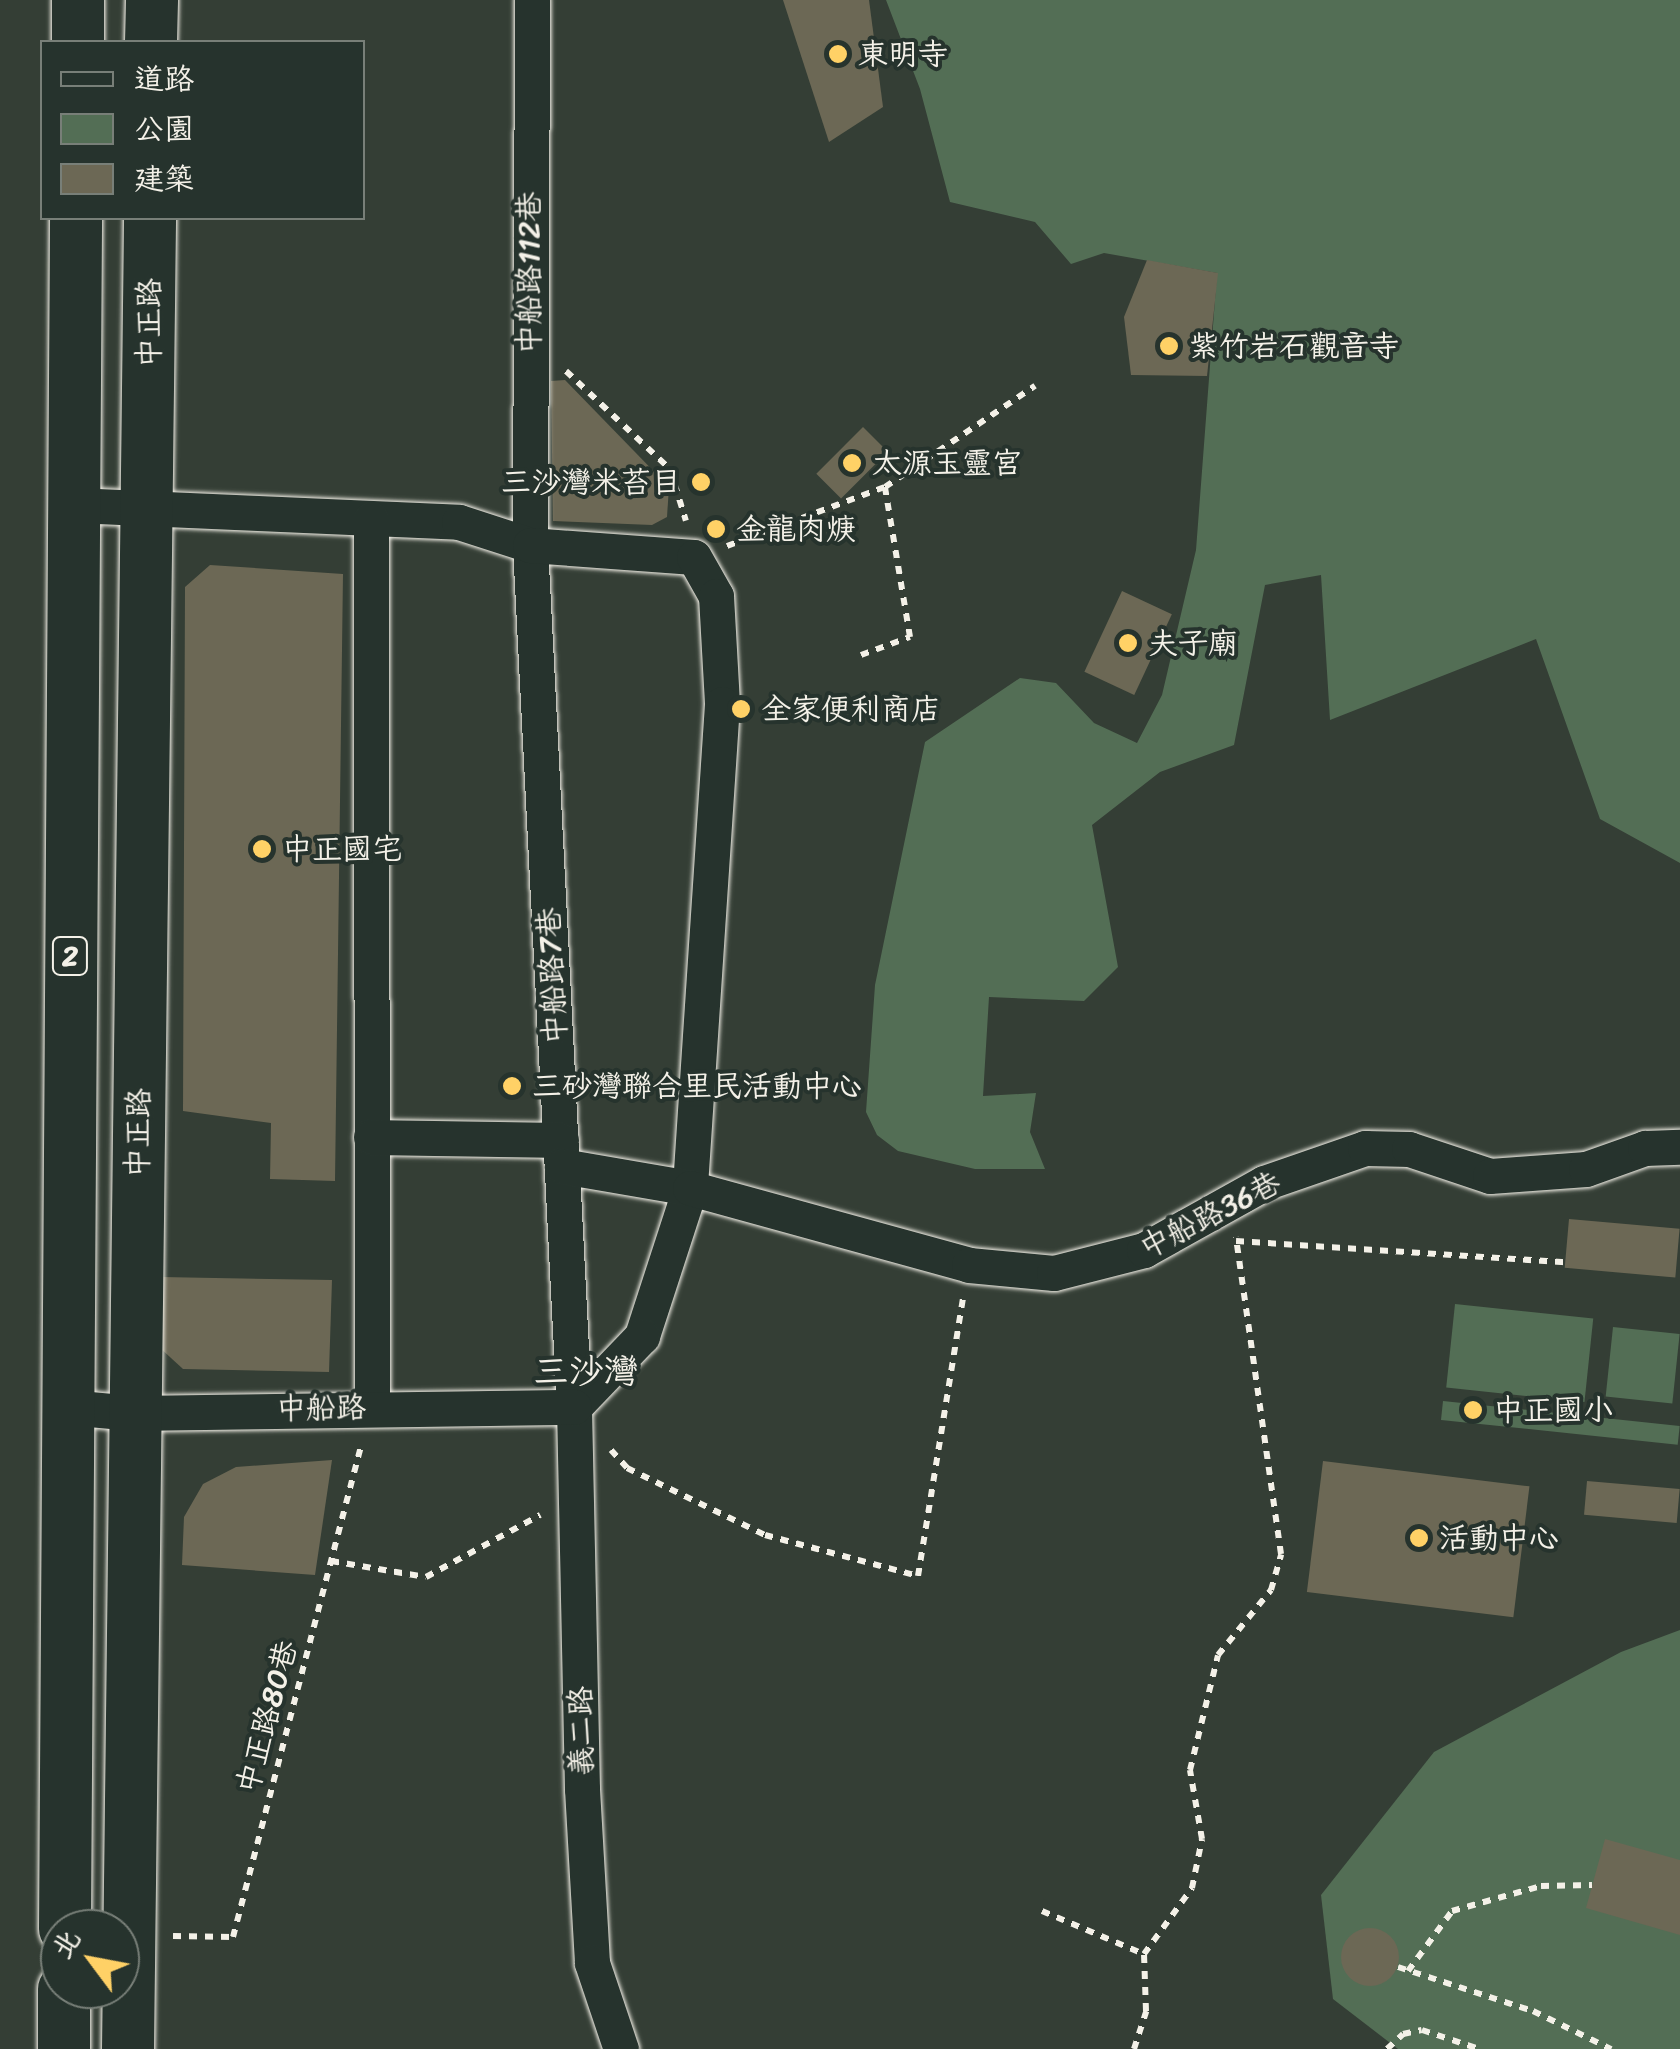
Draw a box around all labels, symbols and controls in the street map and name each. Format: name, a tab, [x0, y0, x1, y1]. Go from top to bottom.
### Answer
place label: 東明寺	[858, 36, 948, 72]
legend	[40, 40, 365, 220]
marker: 東明寺	[827, 43, 849, 65]
text: 道路	[134, 52, 194, 106]
text: 公園	[134, 102, 194, 156]
text: 建築	[134, 152, 194, 206]
street label: 中船路112巷	[511, 191, 547, 355]
street label: 中正路	[131, 278, 167, 368]
place label: 紫竹岩石觀音寺	[1189, 328, 1399, 364]
marker: 紫竹岩石觀音寺	[1158, 335, 1180, 357]
place label: 太源玉靈宮	[872, 445, 1022, 481]
marker: 太源玉靈宮	[841, 452, 863, 474]
place label: 三沙灣米苔目	[501, 464, 681, 500]
marker: 三沙灣米苔目	[690, 471, 712, 493]
place label: 金龍肉焿	[736, 511, 856, 547]
marker: 金龍肉焿	[705, 518, 727, 540]
place label: 夫子廟	[1148, 625, 1238, 661]
marker: 夫子廟	[1117, 632, 1139, 654]
place label: 全家便利商店	[761, 691, 941, 727]
marker: 全家便利商店	[730, 698, 752, 720]
place label: 中正國宅	[282, 831, 402, 867]
marker: 中正國宅	[251, 838, 273, 860]
street label: 中船路7巷	[530, 907, 574, 1045]
road number: 2	[50, 933, 90, 979]
place label: 三砂灣聯合里民活動中心	[532, 1068, 862, 1104]
marker: 三砂灣聯合里民活動中心	[501, 1075, 523, 1097]
street label: 中正路	[119, 1088, 157, 1178]
street label: 中船路36巷	[1133, 1164, 1287, 1266]
district label: 三沙灣	[534, 1350, 638, 1392]
street label: 中船路	[276, 1389, 366, 1427]
place label: 中正國小	[1493, 1392, 1613, 1428]
marker: 中正國小	[1462, 1399, 1484, 1421]
place label: 活動中心	[1439, 1520, 1559, 1556]
marker: 活動中心	[1408, 1527, 1430, 1549]
street label: 中正路80巷	[229, 1636, 305, 1798]
street label: 義二路	[562, 1686, 600, 1776]
north arrow	[40, 1909, 140, 2009]
text: 北	[38, 1919, 94, 1969]

